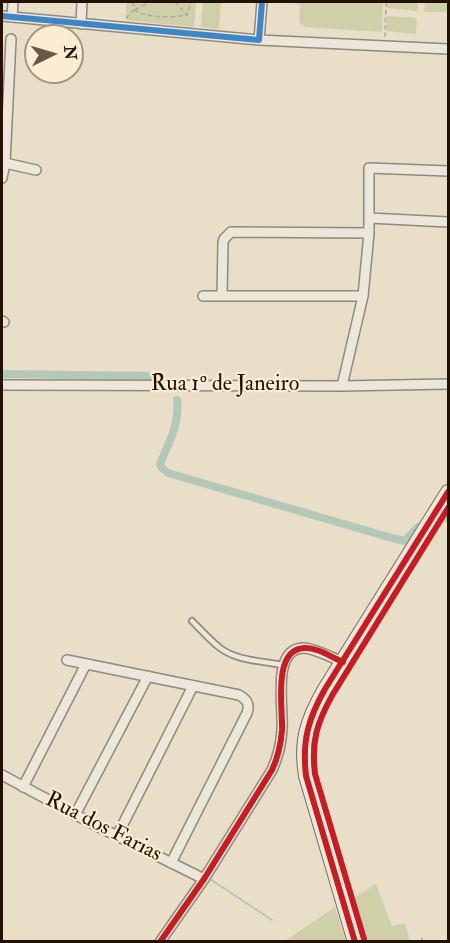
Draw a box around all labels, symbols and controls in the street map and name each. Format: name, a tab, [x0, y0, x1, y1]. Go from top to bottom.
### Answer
north arrow	[24, 24, 84, 84]
text: N	[59, 45, 81, 61]
street label: Rua 1º de Janeiro	[151, 372, 299, 398]
street label: Rua dos Farias	[40, 787, 166, 869]

